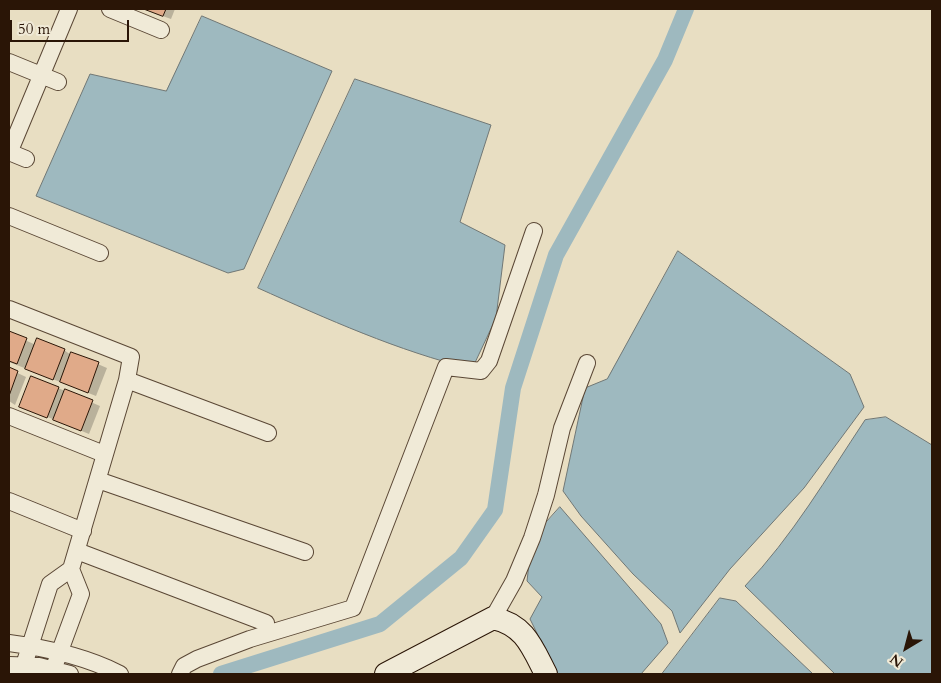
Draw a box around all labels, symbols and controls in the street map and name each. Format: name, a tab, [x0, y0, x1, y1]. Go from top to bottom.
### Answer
scale bar	[12, 10, 131, 42]
text: 50 m	[18, 19, 50, 39]
north arrow	[881, 623, 931, 673]
text: N	[886, 649, 907, 672]

